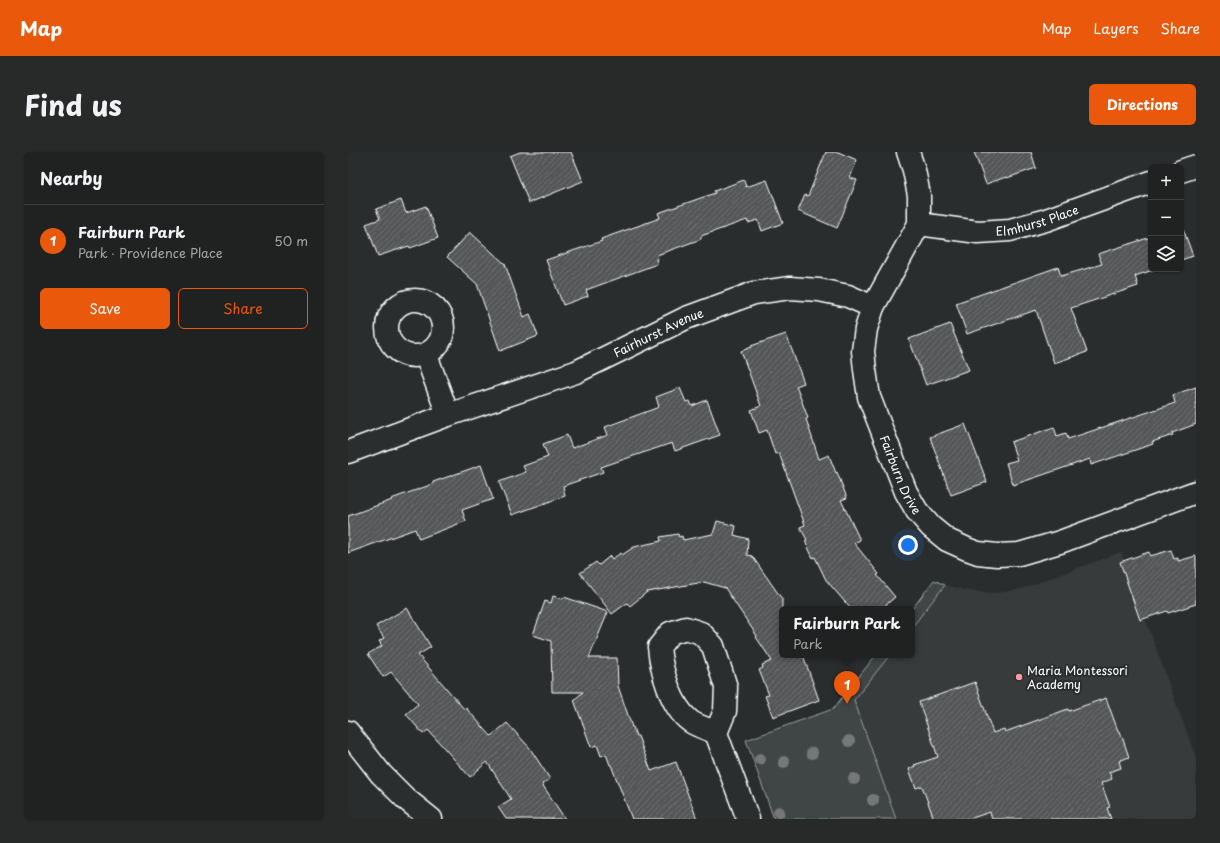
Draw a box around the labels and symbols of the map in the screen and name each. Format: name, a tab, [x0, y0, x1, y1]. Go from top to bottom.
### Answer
street label: Elmhurst Place	[995, 200, 1081, 240]
street label: Fairhurst Avenue	[610, 303, 706, 361]
street label: Fairburn Drive	[876, 433, 926, 518]
your location	[898, 535, 918, 555]
place label: Maria Montessori Academy	[1027, 661, 1128, 693]
pin: 1	[834, 671, 860, 704]
marker: Maria Montessori Academy	[1014, 672, 1024, 682]

